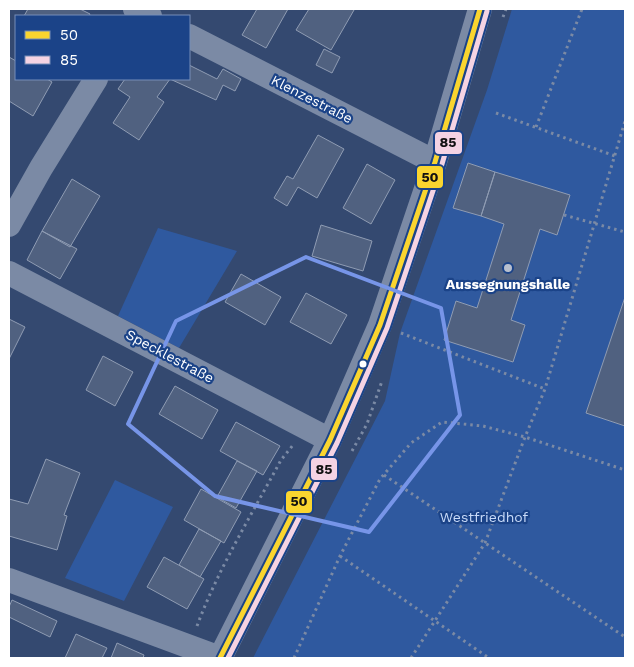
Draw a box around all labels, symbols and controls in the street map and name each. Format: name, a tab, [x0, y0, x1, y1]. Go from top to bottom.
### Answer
legend	[15, 15, 190, 80]
text: 50	[60, 26, 78, 44]
text: 85	[60, 51, 78, 69]
street label: Klenzestraße	[269, 72, 355, 126]
line badge: 85	[434, 131, 463, 155]
text: 85	[440, 134, 456, 150]
line badge: 50	[416, 165, 444, 189]
text: 50	[421, 169, 439, 185]
marker: Aussegnungshalle	[502, 262, 514, 274]
place label: Aussegnungshalle	[446, 276, 570, 292]
street label: Specklestraße	[123, 326, 217, 386]
unlabelled marker	[358, 359, 368, 369]
line badge: 85	[310, 457, 338, 481]
text: 85	[316, 461, 332, 477]
line badge: 50	[285, 490, 313, 514]
text: 50	[290, 493, 308, 509]
park label: Westfriedhof	[440, 509, 529, 525]

